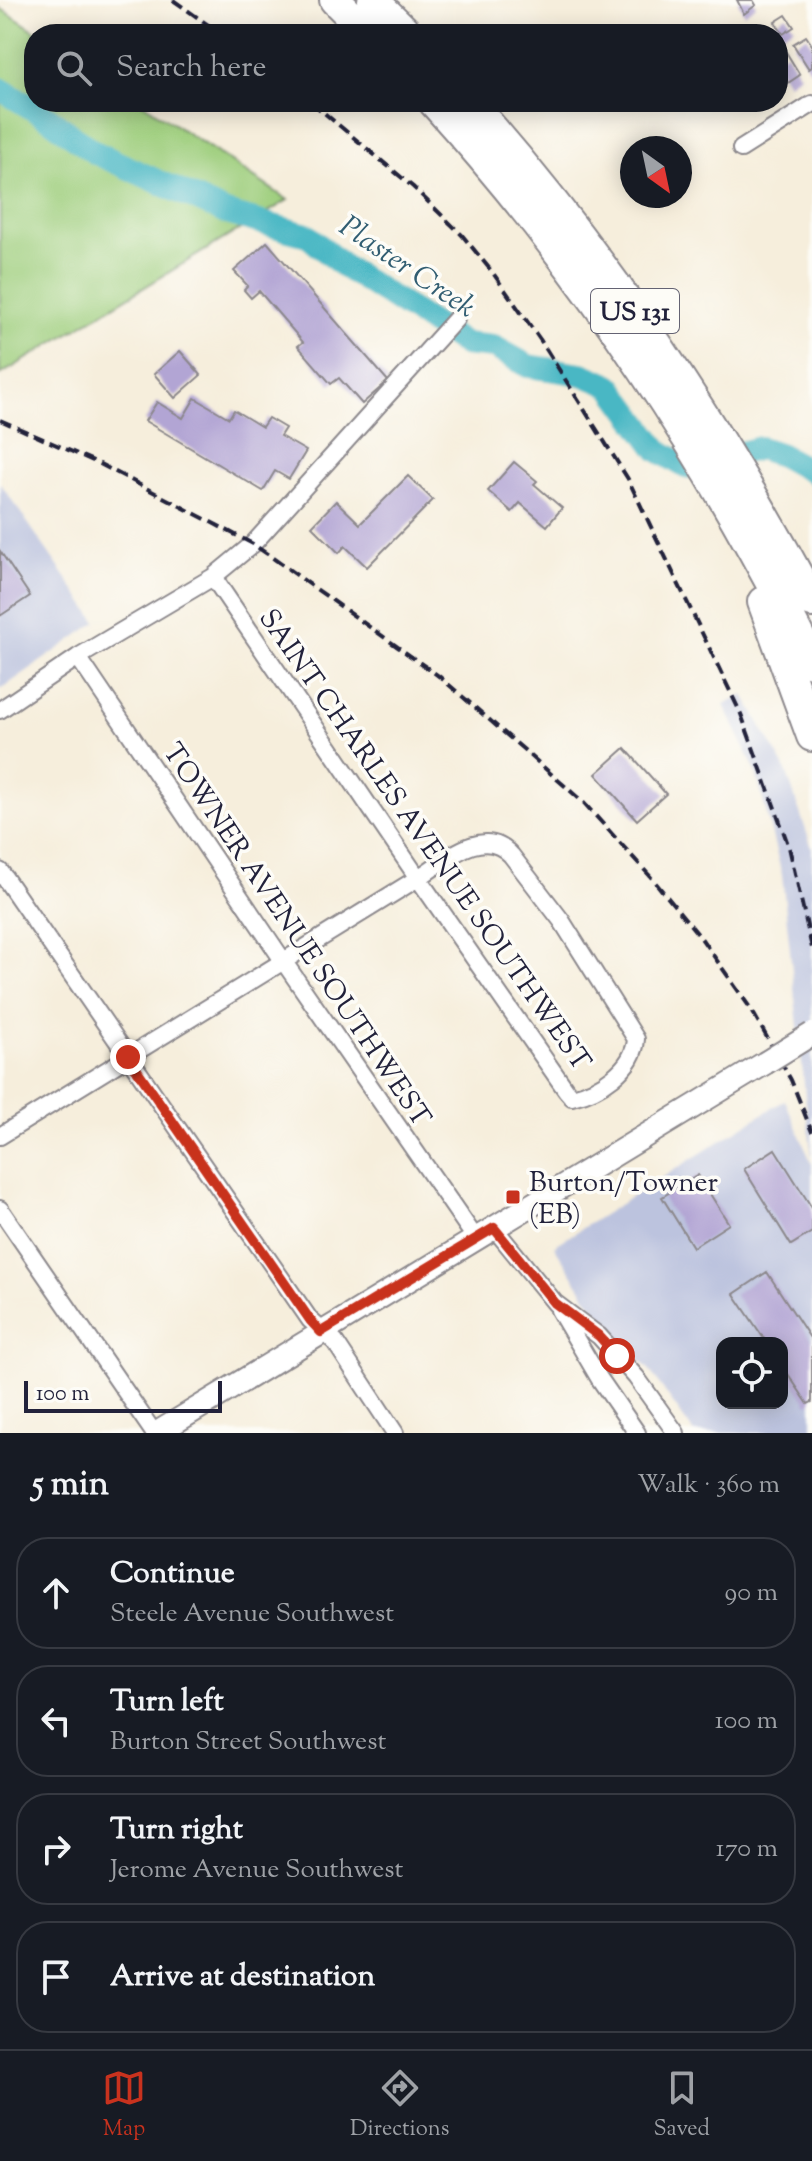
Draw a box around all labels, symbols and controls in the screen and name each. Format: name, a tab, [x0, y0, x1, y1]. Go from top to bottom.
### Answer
search box	[24, 24, 788, 112]
icon: search	[52, 46, 96, 90]
text: Search here	[116, 47, 266, 90]
north arrow	[620, 136, 692, 208]
water label: Plaster Creek	[330, 206, 484, 330]
road number: US 131	[591, 289, 679, 333]
street label: SAINT CHARLES AVENUE SOUTHWEST	[248, 602, 599, 1080]
street label: TOWNER AVENUE SOUTHWEST	[152, 736, 440, 1136]
route end	[110, 1039, 146, 1075]
place label: Burton/Towner (EB)	[529, 1164, 719, 1236]
marker: Burton/Towner (EB)	[504, 1188, 522, 1206]
map controls	[716, 1337, 788, 1409]
button: locate	[716, 1337, 788, 1409]
route start	[599, 1338, 635, 1374]
scale bar	[24, 1377, 222, 1413]
text: 100 m	[36, 1379, 89, 1411]
text: 5 min	[32, 1461, 109, 1510]
text: Walk · 360 m	[637, 1467, 780, 1504]
text: Continue	[110, 1553, 235, 1596]
icon: ahead	[34, 1571, 78, 1615]
text: 90 m	[725, 1575, 778, 1612]
text: Steele Avenue Southwest	[110, 1596, 394, 1633]
text: Turn left	[110, 1681, 224, 1724]
icon: left	[34, 1699, 78, 1743]
text: 100 m	[715, 1703, 778, 1740]
text: Burton Street Southwest	[110, 1724, 386, 1761]
text: Turn right	[110, 1809, 243, 1852]
icon: right	[34, 1827, 78, 1871]
text: 170 m	[716, 1831, 778, 1868]
text: Jerome Avenue Southwest	[110, 1852, 403, 1889]
icon: arrive	[34, 1955, 78, 1999]
text: Arrive at destination	[110, 1956, 375, 1999]
tab: Map	[102, 2066, 146, 2146]
tab: Directions	[350, 2066, 449, 2146]
tab: Saved	[653, 2066, 710, 2146]

